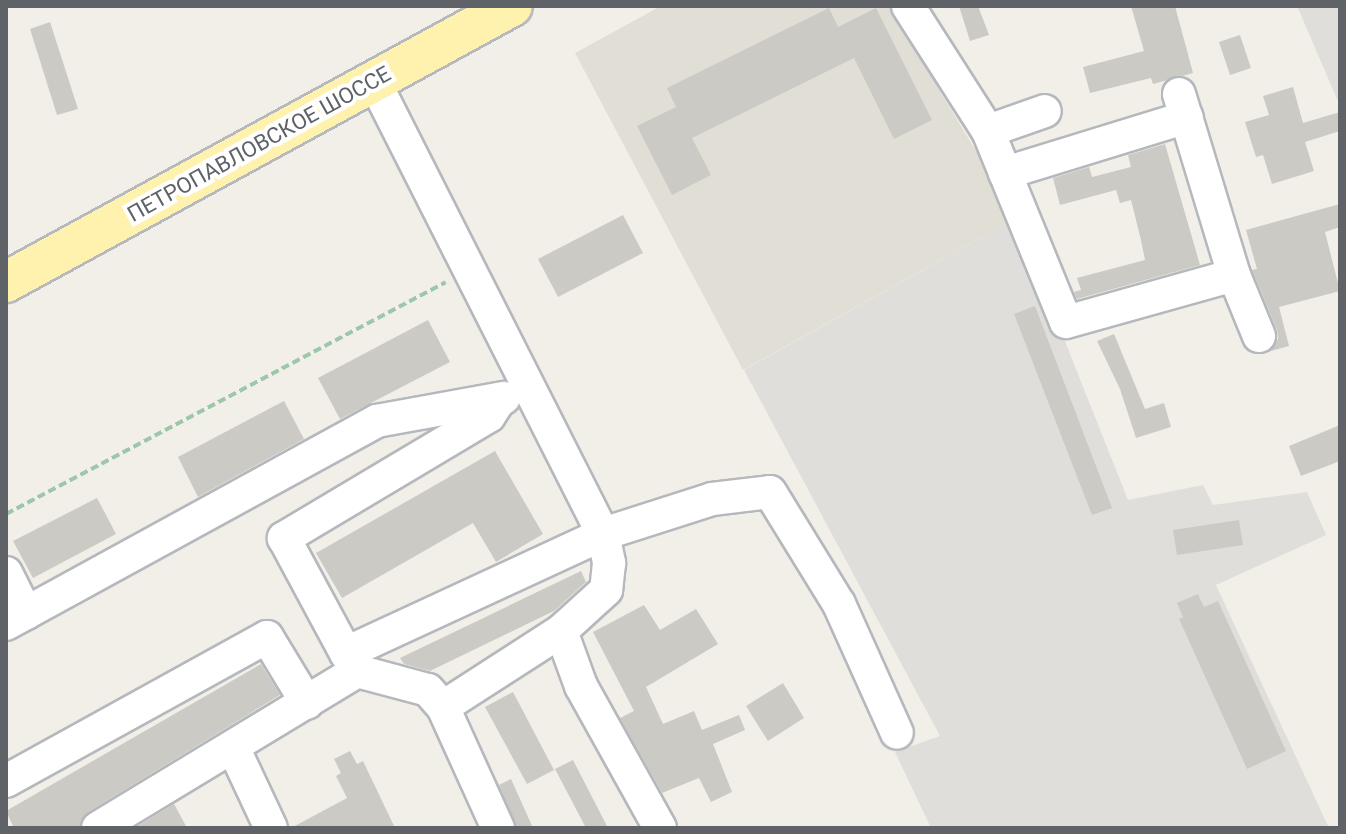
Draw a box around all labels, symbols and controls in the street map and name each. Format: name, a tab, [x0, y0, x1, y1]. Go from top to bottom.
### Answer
street label: ПЕТРОПАВЛОВСКОЕ ШОССЕ	[123, 60, 395, 228]

